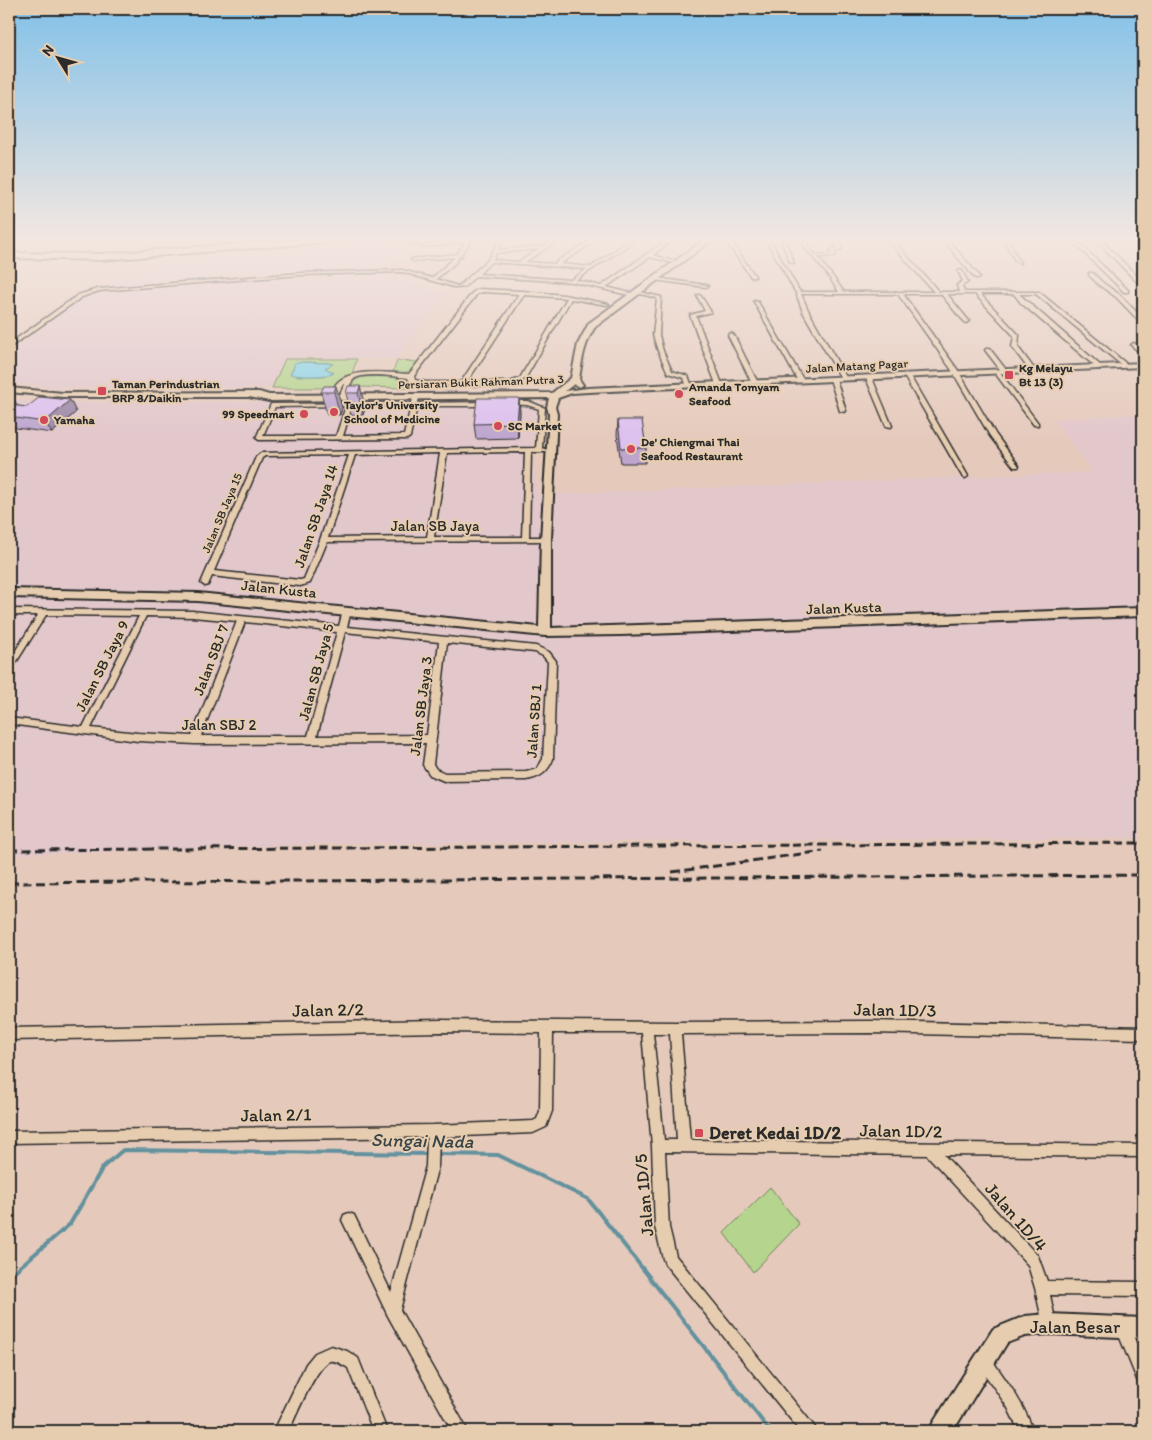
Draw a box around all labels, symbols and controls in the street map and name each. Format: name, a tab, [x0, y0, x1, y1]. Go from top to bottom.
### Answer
north arrow	[32, 32, 82, 82]
text: N	[38, 42, 58, 59]
street label: Jalan Matang Pagar	[805, 356, 909, 376]
place label: Kg Melayu Bt 13 (3)	[1019, 361, 1073, 390]
marker: Kg Melayu Bt 13 (3)	[1003, 369, 1015, 381]
street label: Persiaran Bukit Rahman Putra 3	[398, 372, 565, 392]
place label: Taman Perindustrian BRP 8/Daikin	[111, 377, 220, 405]
place label: Amanda Tomyam Seafood	[688, 380, 780, 408]
marker: Taman Perindustrian BRP 8/Daikin	[96, 385, 108, 397]
marker: Amanda Tomyam Seafood	[673, 388, 685, 400]
place label: Taylor's University School of Medicine	[343, 398, 440, 426]
marker: Taylor's University School of Medicine	[328, 406, 340, 418]
place label: 99 Speedmart	[222, 407, 295, 422]
marker: 99 Speedmart	[298, 408, 310, 420]
place label: Yamaha	[53, 413, 95, 427]
marker: Yamaha	[38, 414, 50, 426]
place label: SC Market	[508, 419, 562, 433]
marker: SC Market	[492, 420, 504, 432]
place label: De' Chiengmai Thai Seafood Restaurant	[641, 435, 743, 463]
marker: De' Chiengmai Thai Seafood Restaurant	[625, 443, 637, 455]
street label: Jalan SB Jaya 14	[290, 462, 342, 570]
street label: Jalan SB Jaya 15	[199, 471, 245, 555]
street label: Jalan SB Jaya	[391, 517, 480, 535]
street label: Jalan Kusta	[240, 576, 318, 602]
street label: Jalan Kusta	[806, 598, 882, 618]
street label: Jalan SB Jaya 9	[71, 617, 133, 715]
street label: Jalan SB Jaya 5	[294, 621, 338, 723]
street label: Jalan SBJ 7	[189, 622, 233, 698]
street label: Jalan SB Jaya 3	[406, 655, 436, 757]
street label: Jalan SBJ 1	[522, 684, 546, 758]
street label: Jalan SBJ 2	[182, 716, 256, 734]
street label: Jalan 2/2	[292, 998, 365, 1022]
street label: Jalan 1D/3	[853, 998, 937, 1022]
street label: Jalan 2/1	[240, 1103, 312, 1127]
street label: Jalan 1D/2	[859, 1119, 943, 1143]
place label: Deret Kedai 1D/2	[709, 1122, 842, 1144]
marker: Deret Kedai 1D/2	[693, 1127, 705, 1139]
water label: Sungai Nada	[371, 1128, 474, 1153]
street label: Jalan 1D/5	[629, 1153, 659, 1237]
street label: Jalan 1D/4	[980, 1178, 1052, 1256]
street label: Jalan Besar	[1030, 1316, 1121, 1338]

